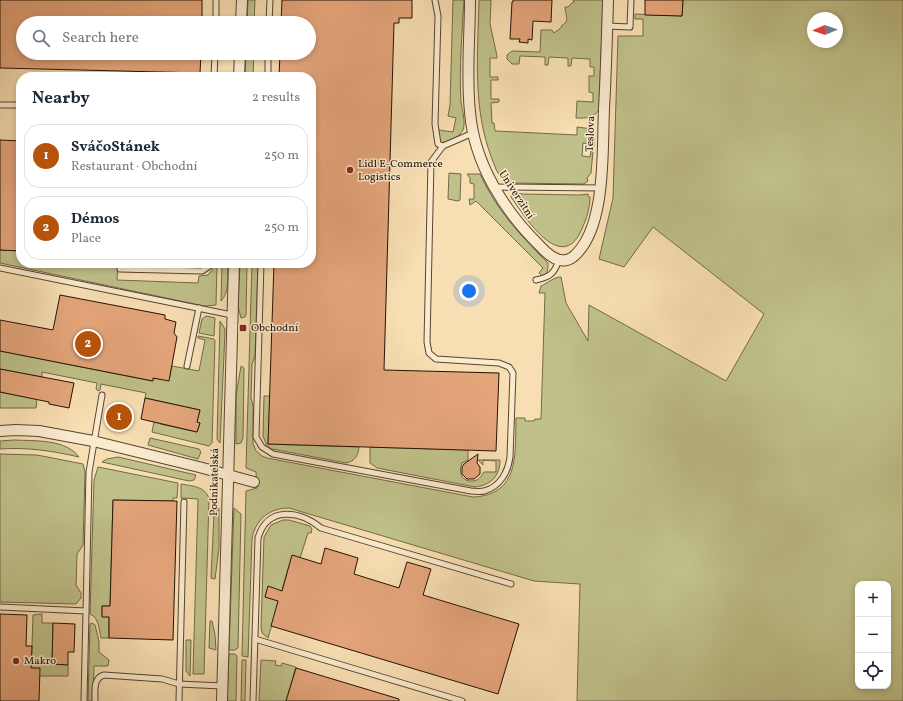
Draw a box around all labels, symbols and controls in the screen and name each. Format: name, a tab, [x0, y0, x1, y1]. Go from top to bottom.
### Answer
north arrow	[807, 12, 843, 48]
search box	[16, 16, 316, 60]
icon: search	[30, 27, 52, 49]
text: Search here	[62, 28, 139, 49]
text: Nearby	[32, 87, 90, 110]
text: 2 results	[252, 89, 300, 107]
street label: Teslova	[583, 115, 599, 152]
text: SváčoStánek	[71, 137, 160, 158]
text: 1	[43, 147, 49, 165]
text: 250 m	[264, 147, 299, 165]
place label: Lidl E-Commerce Logistics	[358, 157, 443, 185]
text: Restaurant · Obchodní	[71, 158, 198, 176]
marker: Lidl E-Commerce Logistics	[345, 165, 355, 175]
street label: Univerzitní	[495, 168, 538, 223]
text: Démos	[71, 209, 119, 230]
text: 2	[43, 219, 49, 237]
text: 250 m	[264, 219, 299, 237]
text: Place	[71, 230, 101, 248]
your location	[459, 281, 479, 301]
place label: Obchodní	[251, 321, 299, 336]
marker: Obchodní	[238, 323, 248, 333]
pin: 2	[75, 329, 101, 359]
pin: 1	[106, 402, 132, 432]
street label: Podnikatelská	[207, 447, 223, 516]
map controls	[855, 581, 891, 689]
button: +	[855, 581, 891, 617]
button: −	[855, 617, 891, 653]
button: locate	[855, 653, 891, 689]
place label: Makro	[24, 654, 56, 669]
marker: Makro	[11, 656, 21, 666]

